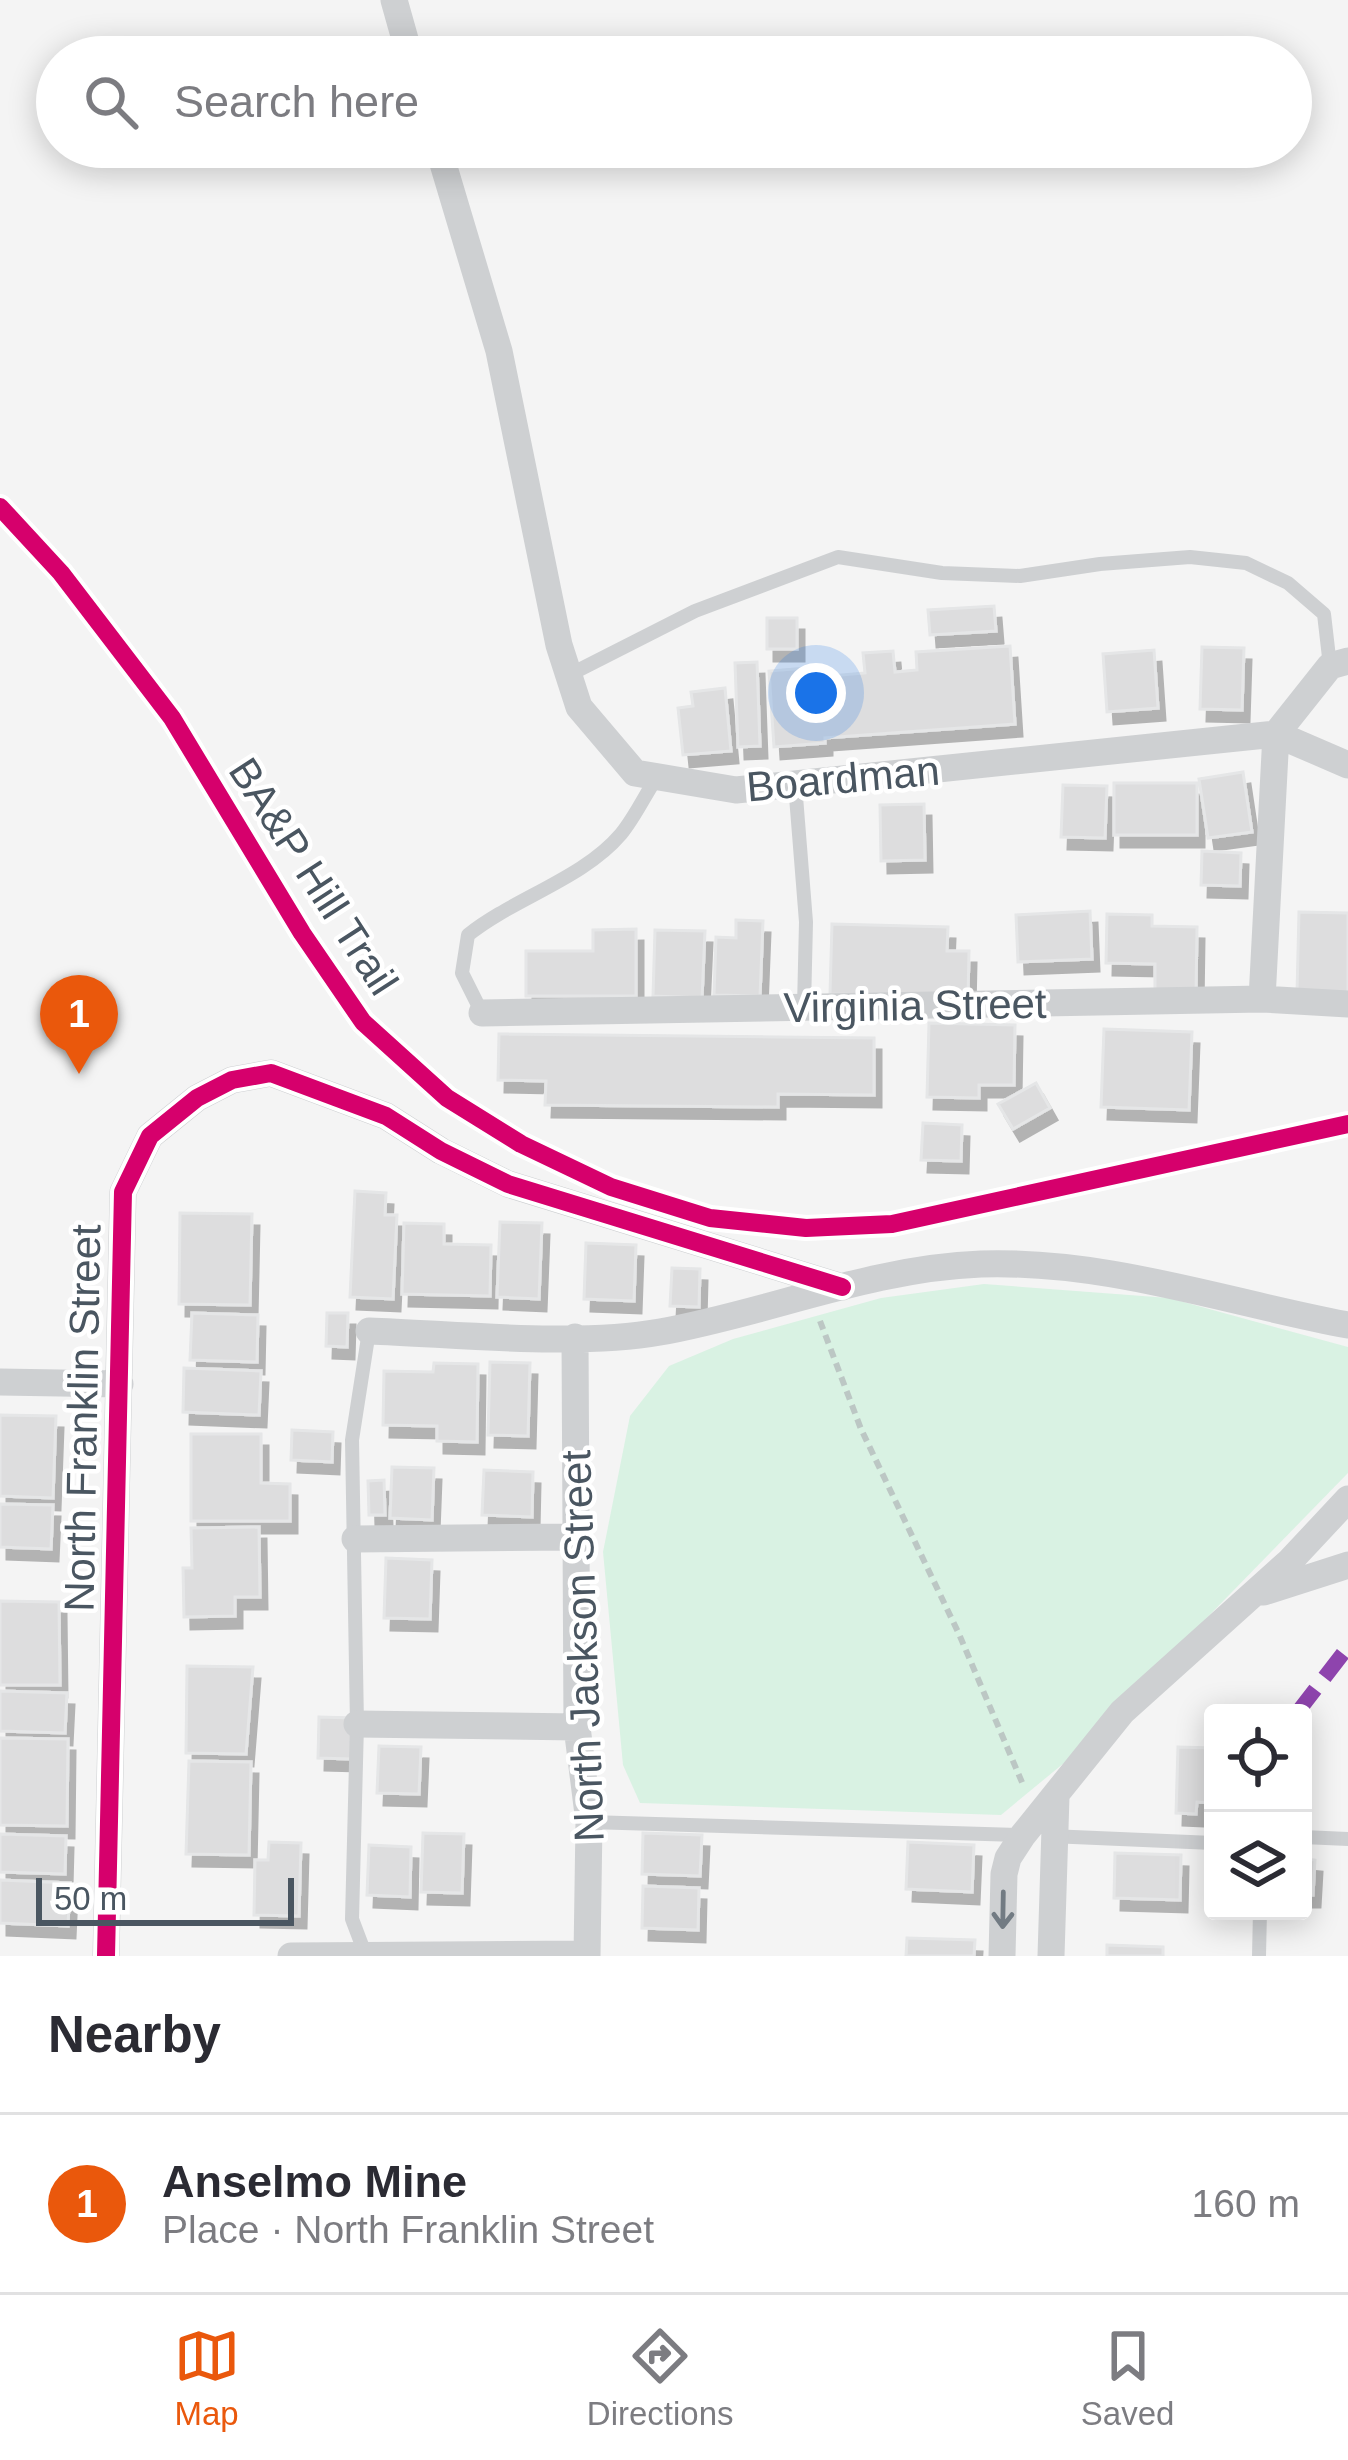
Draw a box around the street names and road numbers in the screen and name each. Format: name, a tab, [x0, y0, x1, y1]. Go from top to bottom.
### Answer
street label: Boardman	[744, 747, 942, 810]
street label: BA&P Hill Trail	[220, 749, 407, 1003]
street label: Virginia Street	[783, 980, 1047, 1031]
street label: North Franklin Street	[56, 1224, 109, 1612]
street label: North Jackson Street	[552, 1449, 613, 1843]

